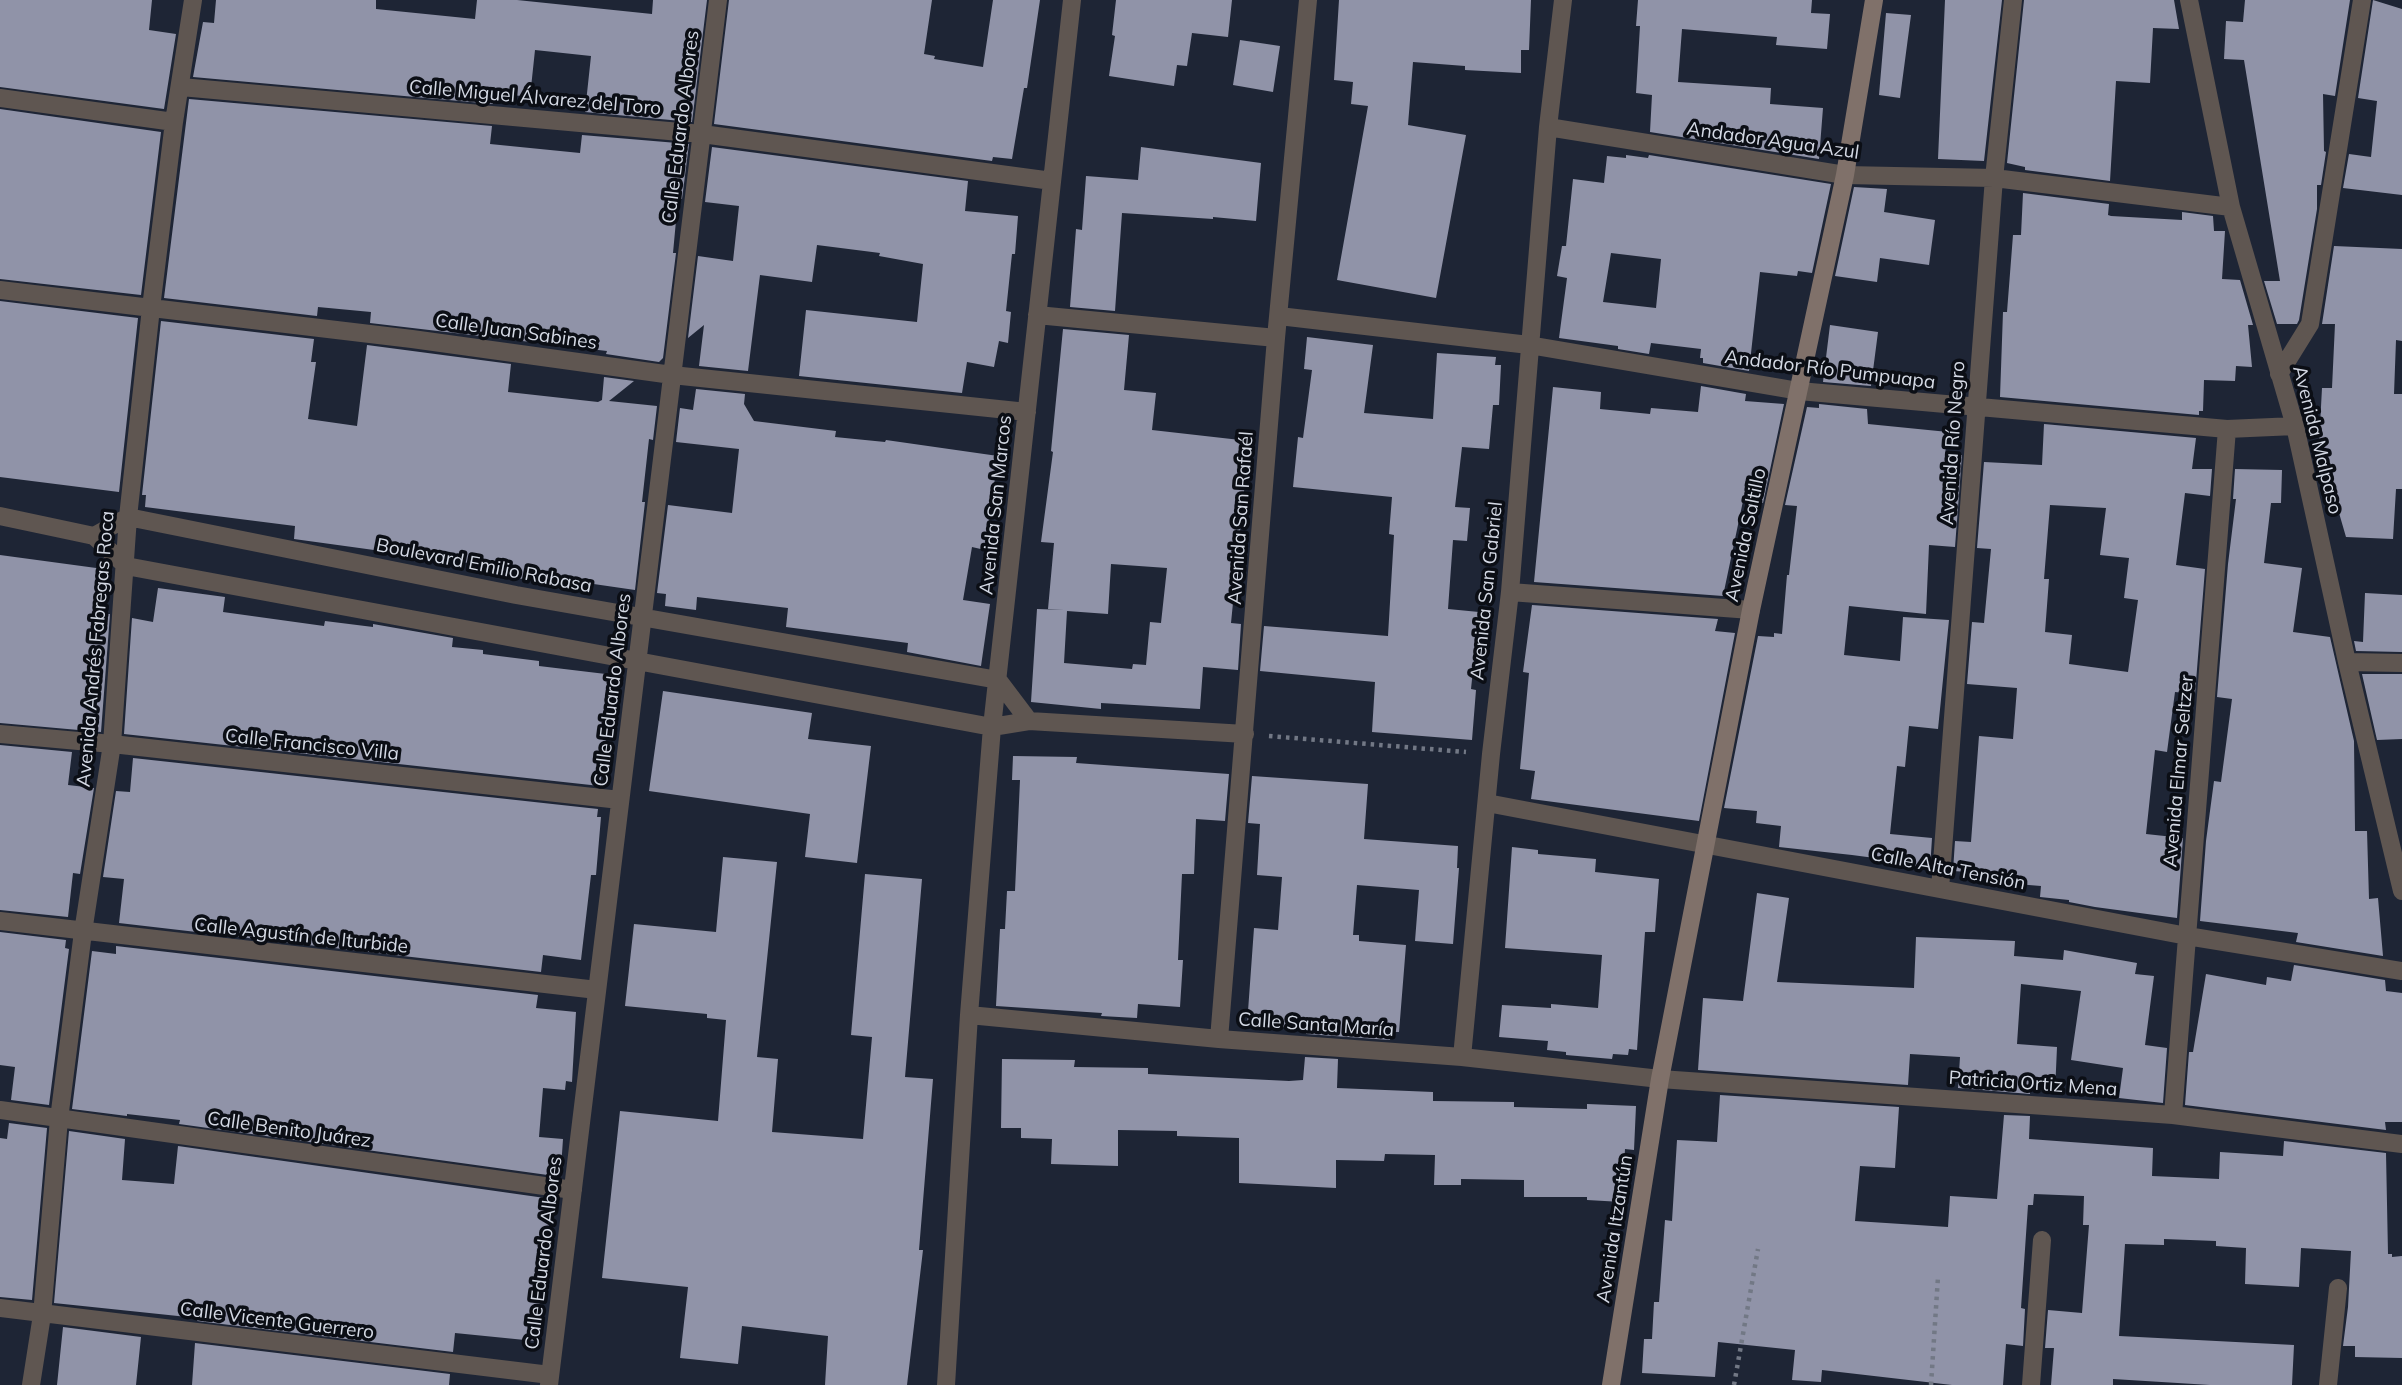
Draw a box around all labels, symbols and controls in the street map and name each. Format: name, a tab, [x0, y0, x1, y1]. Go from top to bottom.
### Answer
street label: Calle Eduardo Albores	[658, 29, 704, 225]
street label: Calle Miguel Álvarez del Toro	[408, 76, 662, 120]
street label: Andador Agua Azul	[1685, 118, 1861, 164]
street label: Calle Juan Sabines	[434, 309, 598, 355]
street label: Andador Río Pumpuapa	[1723, 346, 1937, 394]
street label: Avenida Río Negro	[1936, 360, 1970, 526]
street label: Avenida Malpaso	[2287, 363, 2347, 517]
street label: Avenida San Marcos	[975, 414, 1017, 596]
street label: Avenida San Rafaél	[1224, 431, 1258, 605]
street label: Avenida Saltillo	[1721, 466, 1771, 604]
street label: Avenida San Gabriel	[1466, 501, 1508, 681]
street label: Avenida Andrés Fabregas Roca	[73, 510, 119, 788]
street label: Boulevard Emilio Rabasa	[374, 534, 594, 598]
street label: Calle Eduardo Albores	[590, 592, 636, 788]
street label: Avenida Elmar Seltzer	[2159, 674, 2199, 868]
street label: Calle Francisco Villa	[224, 725, 400, 765]
street label: Calle Alta Tensión	[1869, 843, 2027, 895]
street label: Calle Agustín de Iturbide	[193, 913, 409, 959]
street label: Calle Santa María	[1237, 1008, 1395, 1042]
street label: Patricia Ortiz Mena	[1948, 1067, 2118, 1101]
street label: Calle Benito Juárez	[206, 1107, 372, 1153]
street label: Avenida Itzantún	[1592, 1153, 1638, 1305]
street label: Calle Eduardo Albores	[521, 1155, 567, 1351]
street label: Calle Vicente Guerrero	[179, 1298, 375, 1344]

